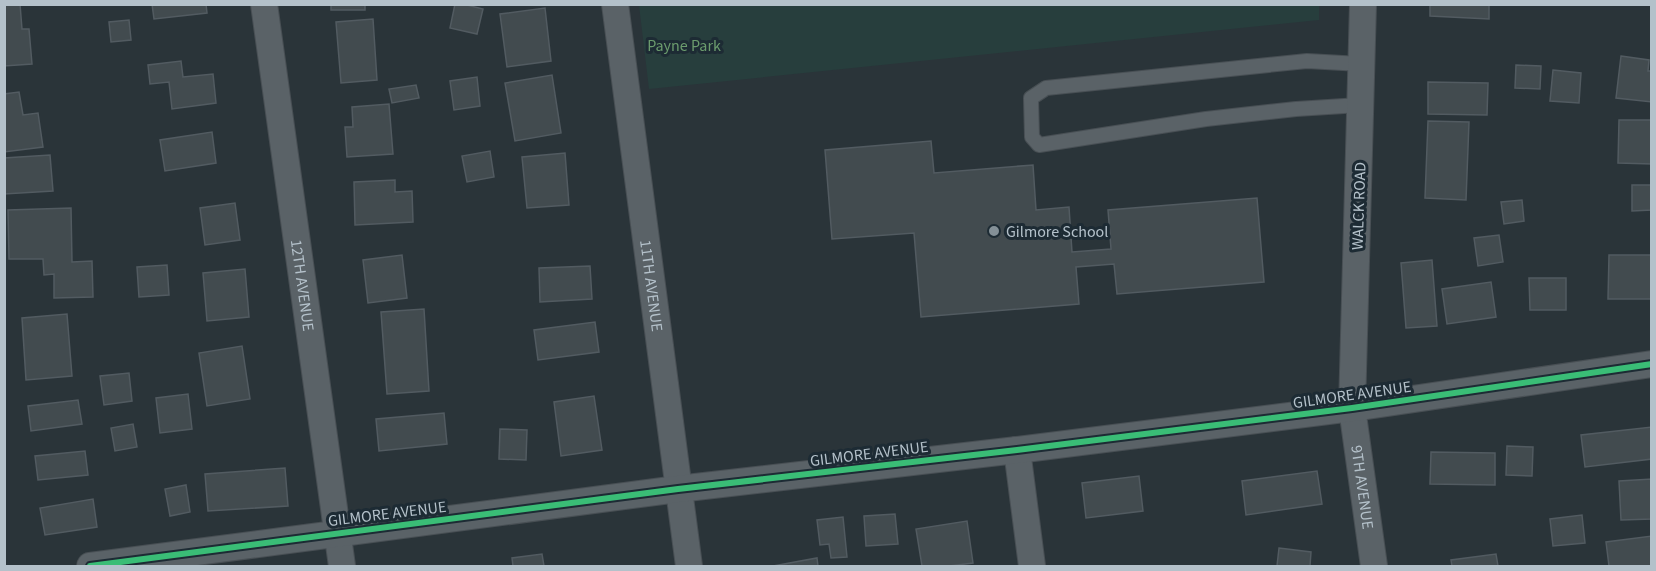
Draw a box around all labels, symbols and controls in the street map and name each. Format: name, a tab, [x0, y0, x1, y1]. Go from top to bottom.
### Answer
park label: Payne Park	[647, 35, 721, 57]
street label: WALCK ROAD	[1346, 161, 1372, 251]
place label: Gilmore School	[1006, 221, 1108, 243]
marker: Gilmore School	[987, 224, 1001, 238]
street label: 12TH AVENUE	[285, 238, 319, 333]
street label: 11TH AVENUE	[634, 238, 668, 333]
street label: GILMORE AVENUE	[1292, 376, 1413, 414]
street label: GILMORE AVENUE	[809, 436, 930, 472]
street label: 9TH AVENUE	[1345, 444, 1379, 531]
street label: GILMORE AVENUE	[327, 496, 448, 532]

